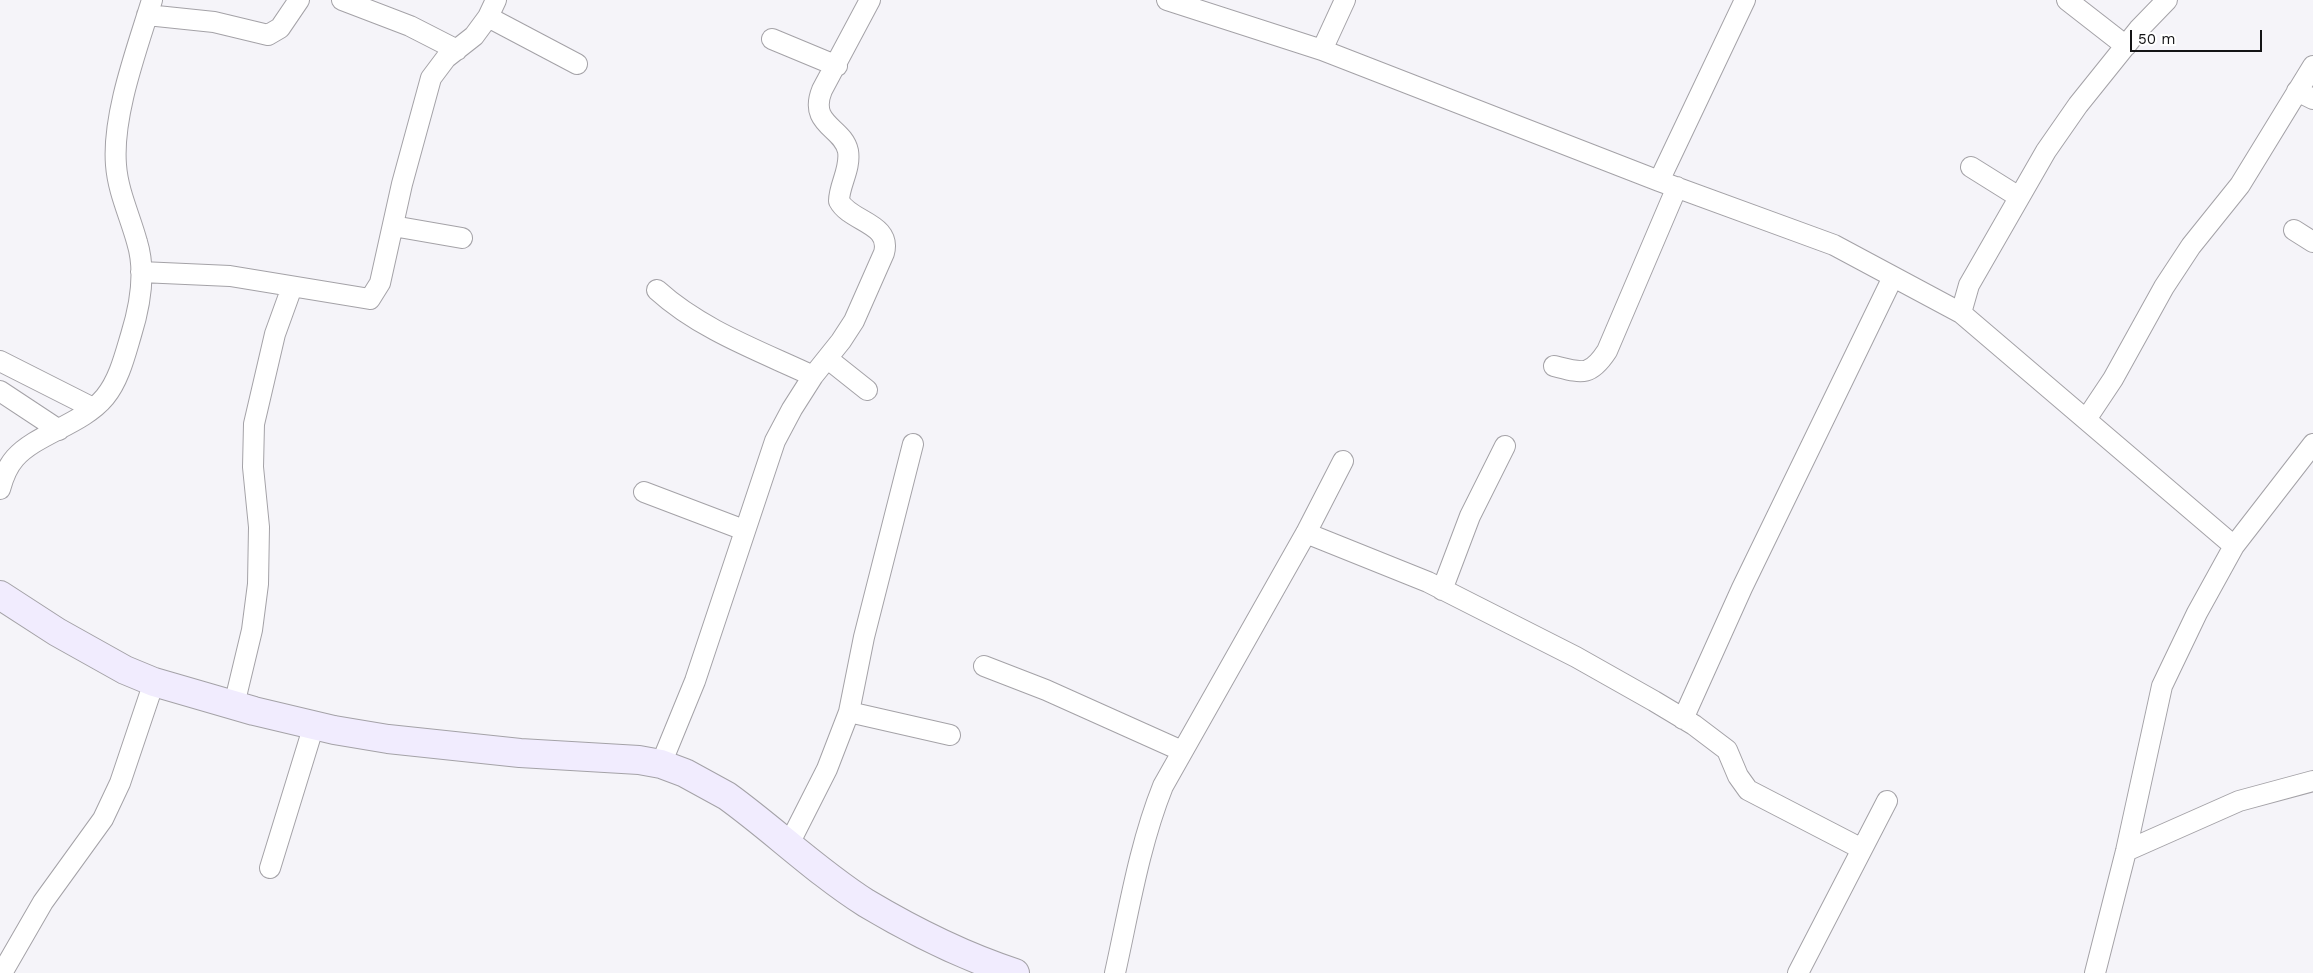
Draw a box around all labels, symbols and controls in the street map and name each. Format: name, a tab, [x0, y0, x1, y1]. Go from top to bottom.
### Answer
scale bar	[2133, 20, 2266, 52]
text: 50 m	[2138, 30, 2175, 48]

